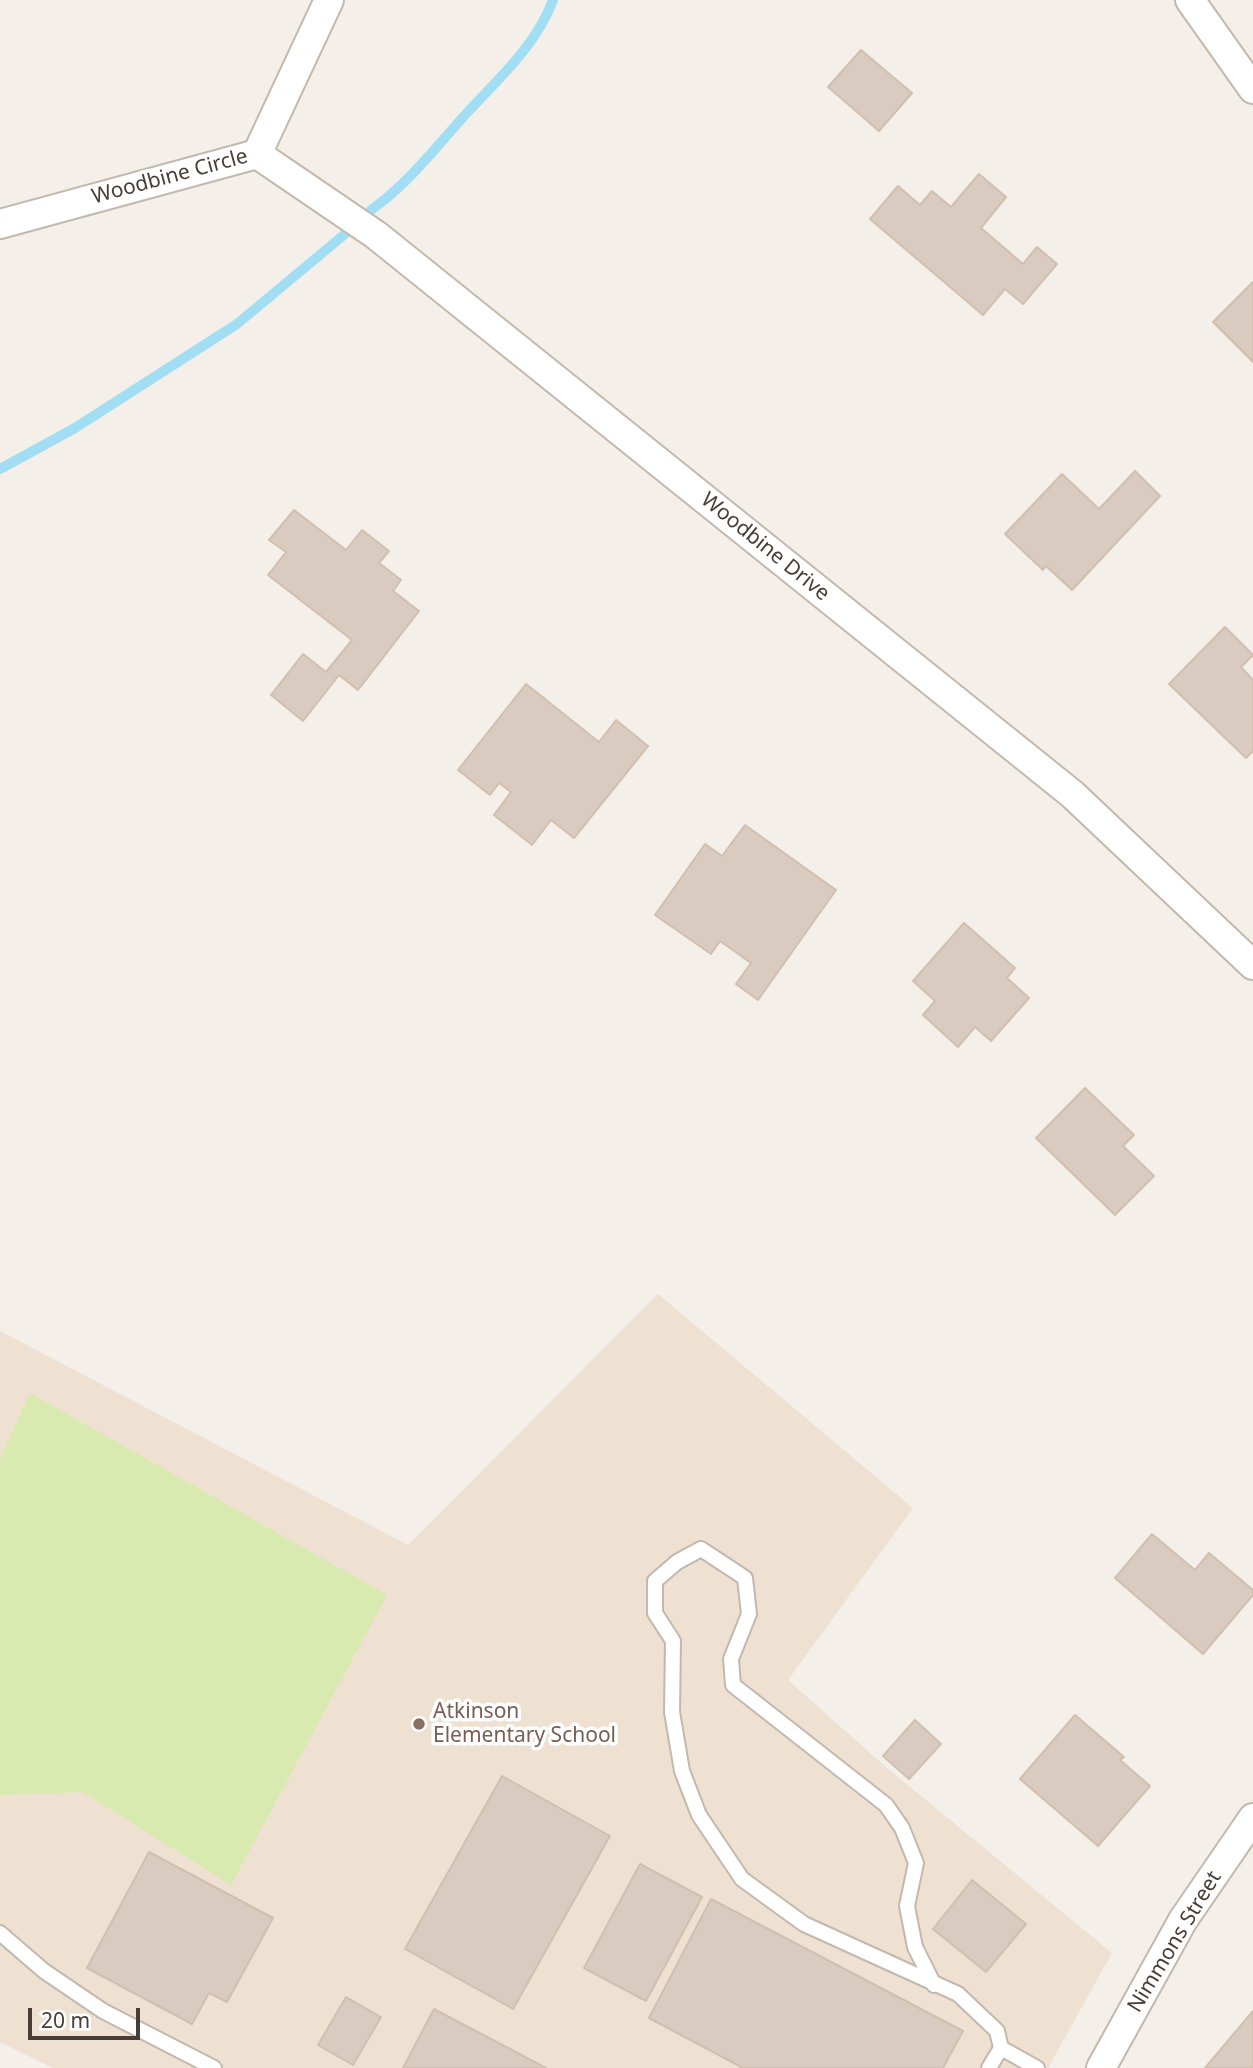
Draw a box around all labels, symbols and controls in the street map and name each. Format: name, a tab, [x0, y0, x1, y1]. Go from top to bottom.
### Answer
street label: Woodbine Circle	[89, 144, 251, 210]
street label: Woodbine Drive	[696, 487, 834, 607]
place label: Atkinson Elementary School	[433, 1699, 616, 1749]
marker: Atkinson Elementary School	[411, 1716, 427, 1732]
street label: Nimmons Street	[1123, 1867, 1227, 2017]
scale bar	[32, 1994, 144, 2038]
text: 20 m	[41, 2006, 90, 2034]

